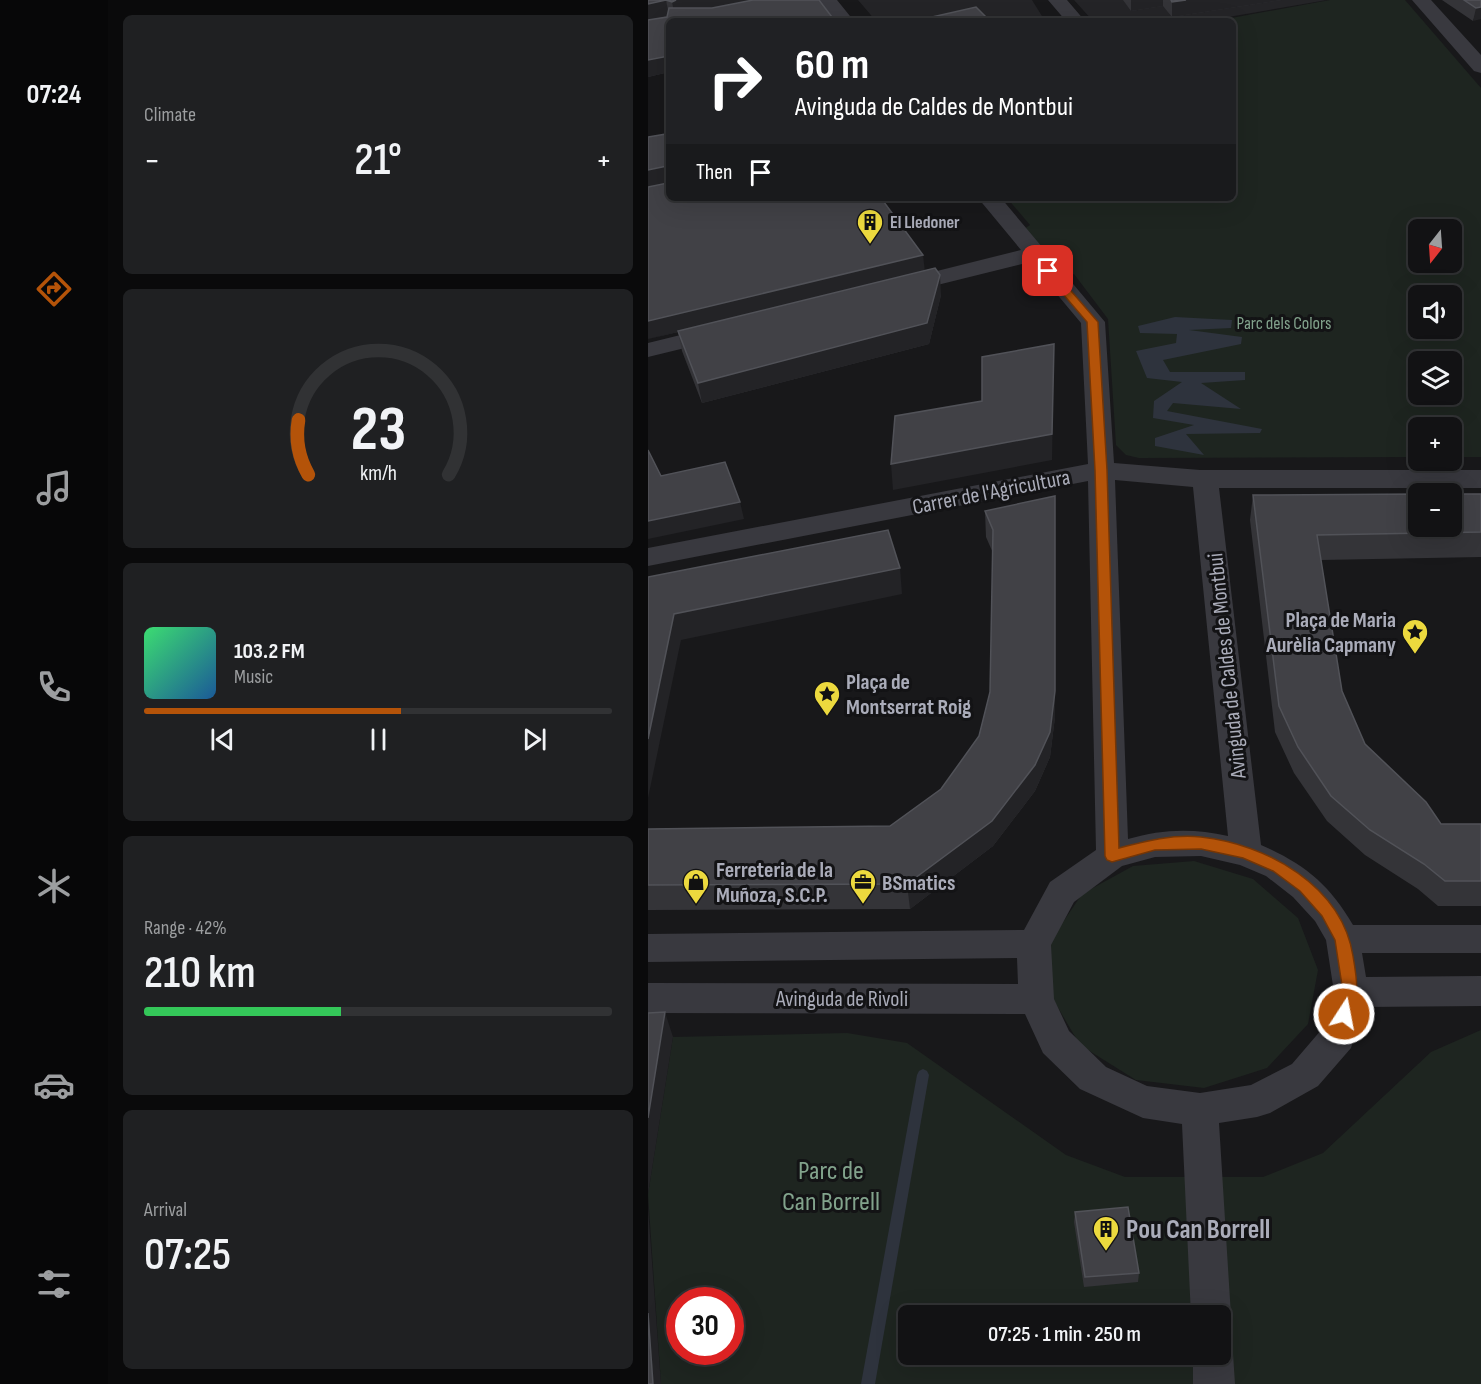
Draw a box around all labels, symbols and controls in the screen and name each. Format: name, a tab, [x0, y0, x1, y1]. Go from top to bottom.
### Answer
text: 60 m	[795, 40, 869, 91]
icon: right	[696, 42, 774, 120]
text: 07:24	[27, 79, 81, 111]
text: Avinguda de Caldes de Montbui	[795, 91, 1073, 123]
text: Climate	[144, 103, 196, 127]
text: 21°	[354, 133, 402, 188]
text: −	[144, 141, 160, 181]
text: +	[596, 141, 612, 181]
icon: arrive	[744, 156, 777, 189]
text: Then	[696, 159, 732, 186]
building icon: El Lledoner	[855, 207, 885, 245]
place label: El Lledoner	[890, 212, 960, 233]
north arrow	[1408, 219, 1462, 273]
map controls	[1408, 219, 1462, 537]
pin	[1022, 245, 1073, 296]
icon: arrive	[1031, 254, 1064, 287]
icon: directions	[33, 268, 75, 310]
button: sound	[1408, 285, 1462, 339]
park label: Parc dels Colors	[1237, 313, 1331, 334]
button: layers	[1408, 351, 1462, 405]
text: 23	[350, 393, 406, 468]
button: +	[1408, 417, 1462, 471]
text: km/h	[359, 462, 397, 487]
street label: Carrer de l'Agricultura	[910, 464, 1072, 521]
icon: music	[33, 467, 75, 509]
button: −	[1408, 483, 1462, 537]
street label: Avinguda de Caldes de Montbui	[1202, 552, 1253, 781]
place label: Plaça de Maria Aurèlia Capmany	[1265, 607, 1396, 659]
place icon: Plaça de Maria Aurèlia Capmany	[1400, 617, 1430, 655]
text: 103.2 FM	[234, 638, 305, 665]
text: Music	[234, 665, 273, 689]
icon: phone	[33, 666, 75, 708]
place label: Plaça de Montserrat Roig	[846, 669, 971, 721]
place icon: Plaça de Montserrat Roig	[812, 679, 842, 717]
icon: previous	[206, 723, 239, 756]
icon: pause	[362, 723, 395, 756]
icon: next	[518, 723, 551, 756]
place label: Ferreteria de la Muñoza, S.C.P.	[716, 857, 833, 909]
icon: climate	[33, 865, 75, 907]
shop icon: Ferreteria de la Muñoza, S.C.P.	[681, 867, 711, 905]
office icon: BSmatics	[848, 867, 878, 905]
place label: BSmatics	[882, 870, 955, 897]
text: Range · 42%	[144, 916, 227, 940]
text: 210 km	[144, 946, 256, 1001]
position arrow	[1312, 982, 1376, 1046]
street label: Avinguda de Rivoli	[775, 986, 908, 1013]
icon: car	[33, 1064, 75, 1106]
park label: Parc de Can Borrell	[782, 1155, 880, 1218]
text: Arrival	[144, 1198, 187, 1222]
building icon: Pou Can Borrell	[1091, 1214, 1121, 1252]
place label: Pou Can Borrell	[1126, 1214, 1270, 1246]
text: 07:25	[144, 1228, 231, 1283]
icon: filters	[33, 1263, 75, 1305]
speed limit sign: 30	[666, 1287, 744, 1365]
text: 07:25 · 1 min · 250 m	[988, 1321, 1141, 1348]

